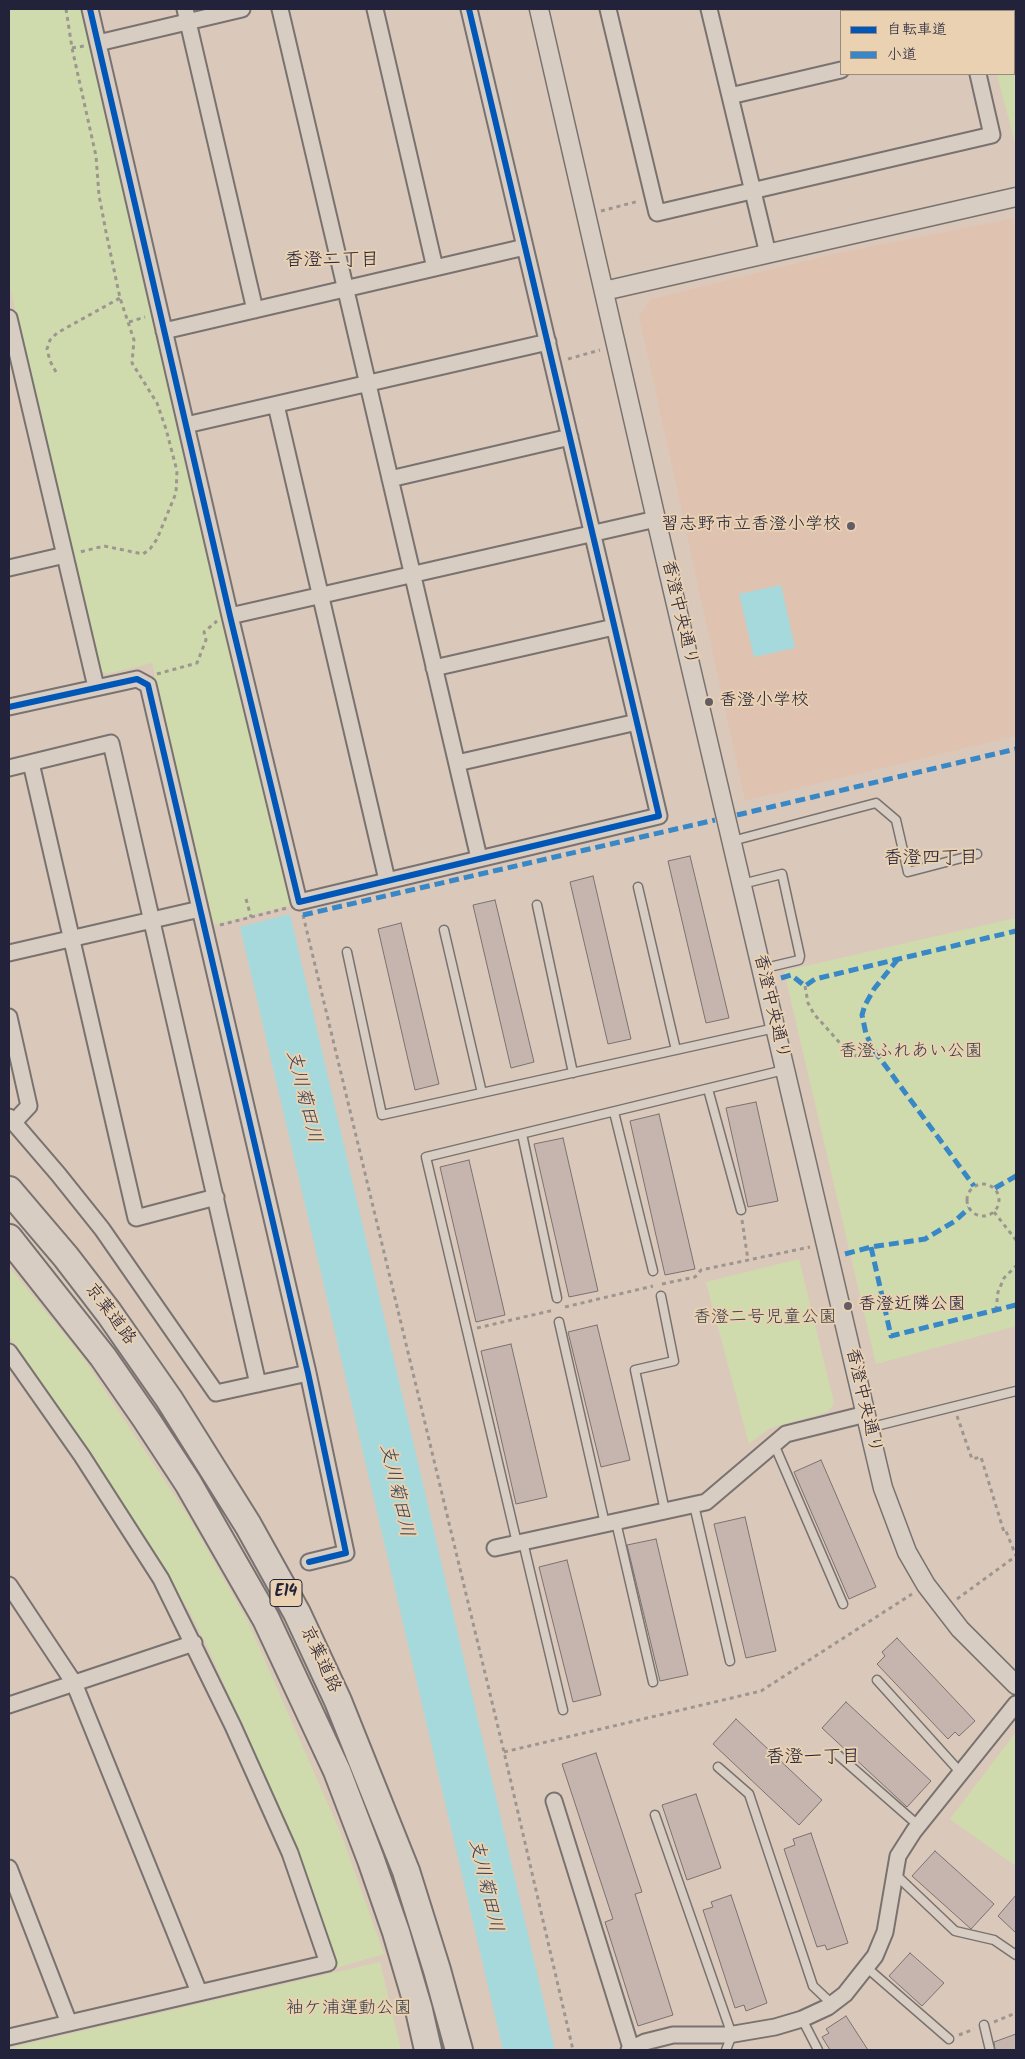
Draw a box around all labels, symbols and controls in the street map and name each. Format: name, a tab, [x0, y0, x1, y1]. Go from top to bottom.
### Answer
legend	[840, 10, 1015, 75]
text: 自転車道	[887, 18, 947, 42]
text: 小道	[887, 43, 917, 67]
district label: 香澄二丁目	[285, 251, 379, 273]
place label: 習志野市立香澄小学校	[661, 515, 841, 537]
marker: 習志野市立香澄小学校	[845, 520, 857, 532]
street label: 香澄中央通り	[655, 558, 701, 668]
place label: 香澄小学校	[719, 691, 809, 713]
marker: 香澄小学校	[703, 696, 715, 708]
district label: 香澄四丁目	[884, 849, 978, 871]
street label: 香澄中央通り	[747, 952, 793, 1062]
park label: 香澄ふれあい公園	[839, 1042, 983, 1064]
water label: 支川菊田川	[279, 1048, 325, 1146]
street label: 京葉道路	[79, 1280, 139, 1350]
place label: 香澄近隣公園	[858, 1295, 966, 1317]
marker: 香澄近隣公園	[842, 1300, 854, 1312]
park label: 香澄二号児童公園	[693, 1308, 837, 1330]
street label: 香澄中央通り	[839, 1346, 885, 1456]
water label: 支川菊田川	[373, 1442, 417, 1540]
road number: E14	[270, 1580, 302, 1606]
street label: 京葉道路	[294, 1623, 344, 1697]
district label: 香澄一丁目	[766, 1748, 860, 1770]
water label: 支川菊田川	[462, 1837, 506, 1935]
park label: 袖ケ浦運動公園	[286, 1999, 412, 2021]

